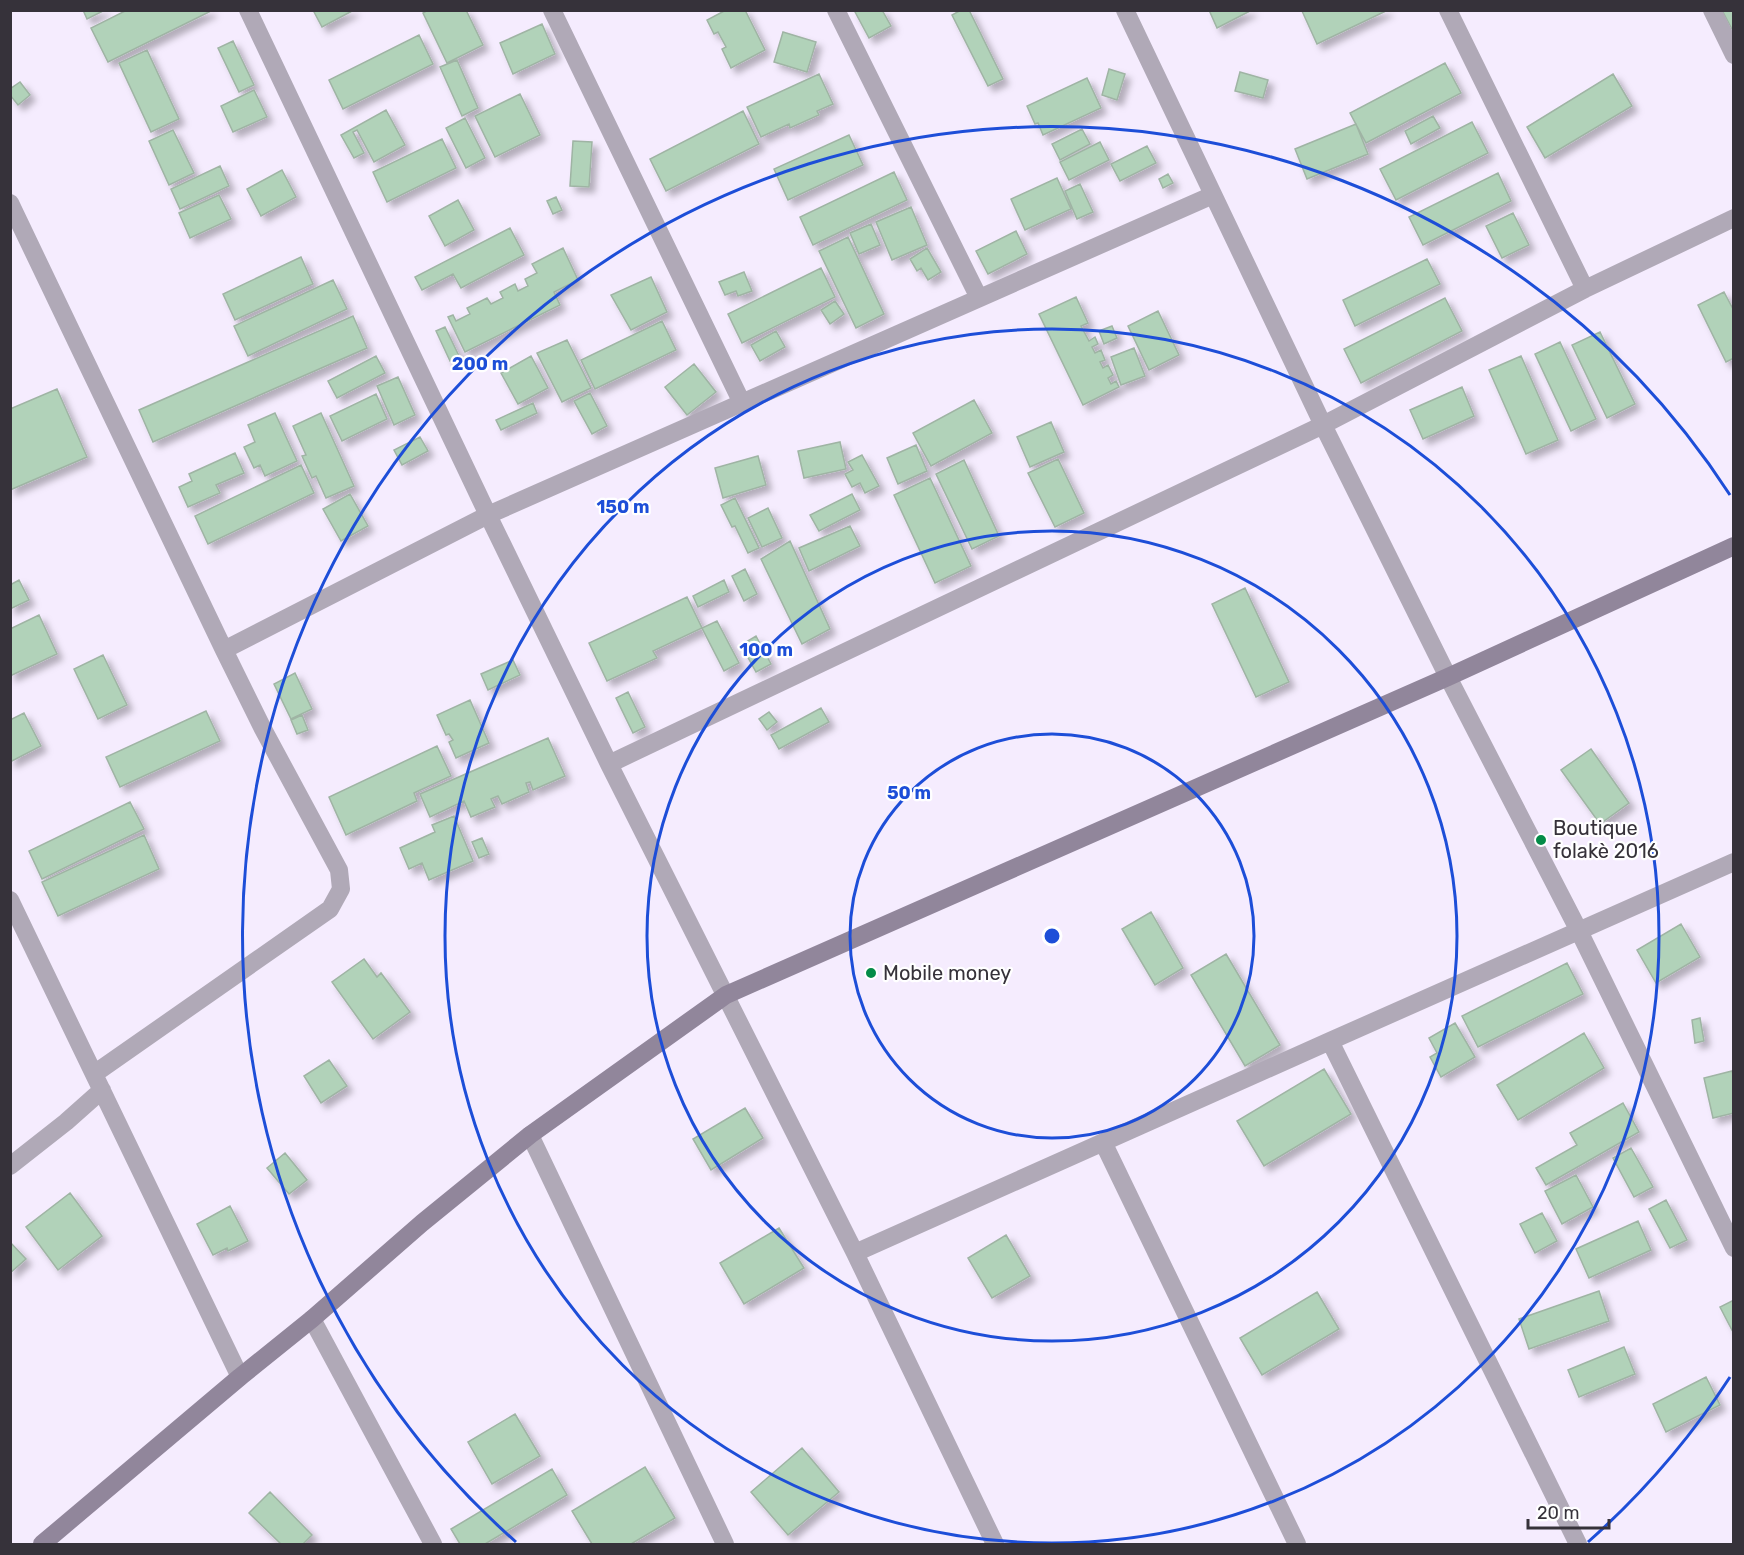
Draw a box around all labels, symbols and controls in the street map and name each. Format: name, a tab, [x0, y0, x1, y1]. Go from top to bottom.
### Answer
text: 200 m	[452, 353, 508, 375]
text: 150 m	[596, 496, 650, 518]
text: 100 m	[739, 639, 793, 661]
text: 50 m	[887, 782, 931, 804]
place label: Boutique folakè 2016	[1553, 816, 1659, 863]
marker: Boutique folakè 2016	[1534, 833, 1548, 847]
centre of rings	[1042, 926, 1062, 946]
place label: Mobile money	[883, 961, 1011, 985]
marker: Mobile money	[864, 966, 878, 980]
scale bar	[1528, 1492, 1609, 1530]
text: 20 m	[1537, 1502, 1579, 1524]

